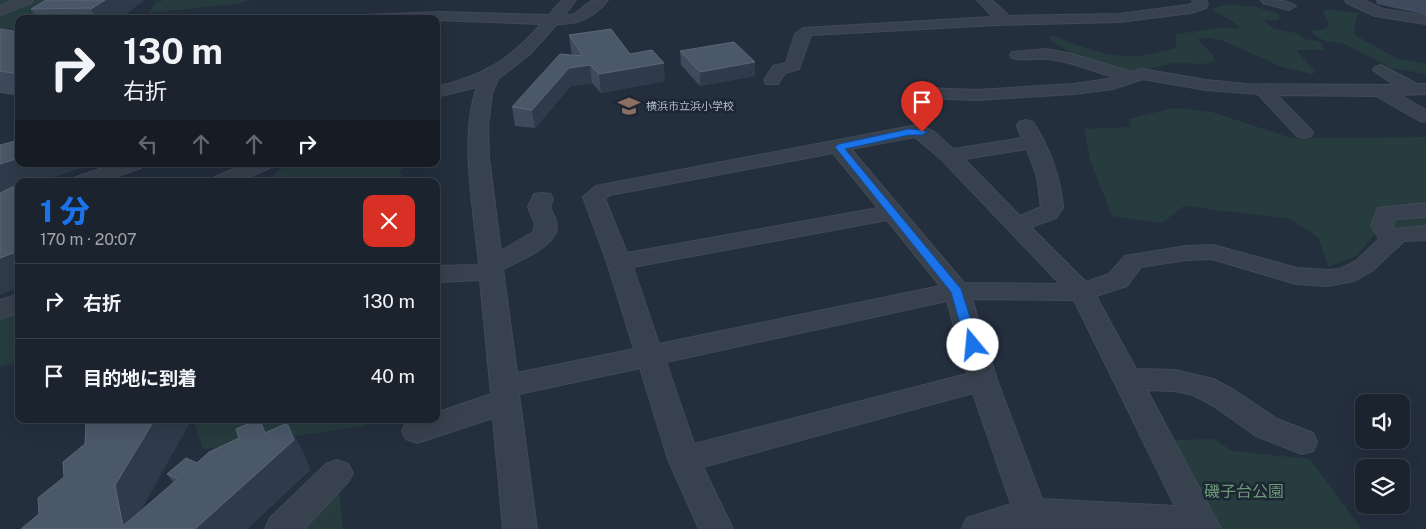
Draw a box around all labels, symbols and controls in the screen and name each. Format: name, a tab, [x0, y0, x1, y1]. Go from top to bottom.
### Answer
text: 130 m	[123, 31, 223, 72]
icon: right	[40, 35, 105, 100]
text: 右折	[123, 78, 167, 104]
pin	[901, 81, 943, 132]
icon: arrive	[908, 88, 936, 116]
school or university icon: 横浜市立浜小学校	[616, 93, 642, 119]
place label: 横浜市立浜小学校	[646, 100, 734, 112]
icon: left	[134, 130, 162, 158]
icon: ahead	[187, 130, 215, 158]
icon: ahead	[240, 130, 268, 158]
icon: right	[293, 130, 321, 158]
text: 1 分	[40, 193, 90, 229]
button: close	[363, 195, 415, 247]
text: 170 m · 20:07	[40, 230, 137, 249]
icon: right	[40, 287, 68, 315]
text: 130 m	[363, 290, 415, 312]
text: 右折	[83, 292, 121, 314]
position arrow	[946, 318, 998, 370]
icon: arrive	[40, 362, 68, 390]
text: 40 m	[370, 365, 415, 387]
text: 目的地に到着	[83, 367, 197, 389]
map controls	[1355, 394, 1410, 514]
button: sound	[1355, 394, 1410, 449]
button: layers	[1355, 459, 1410, 514]
park label: 磯子台公園	[1204, 482, 1284, 501]

